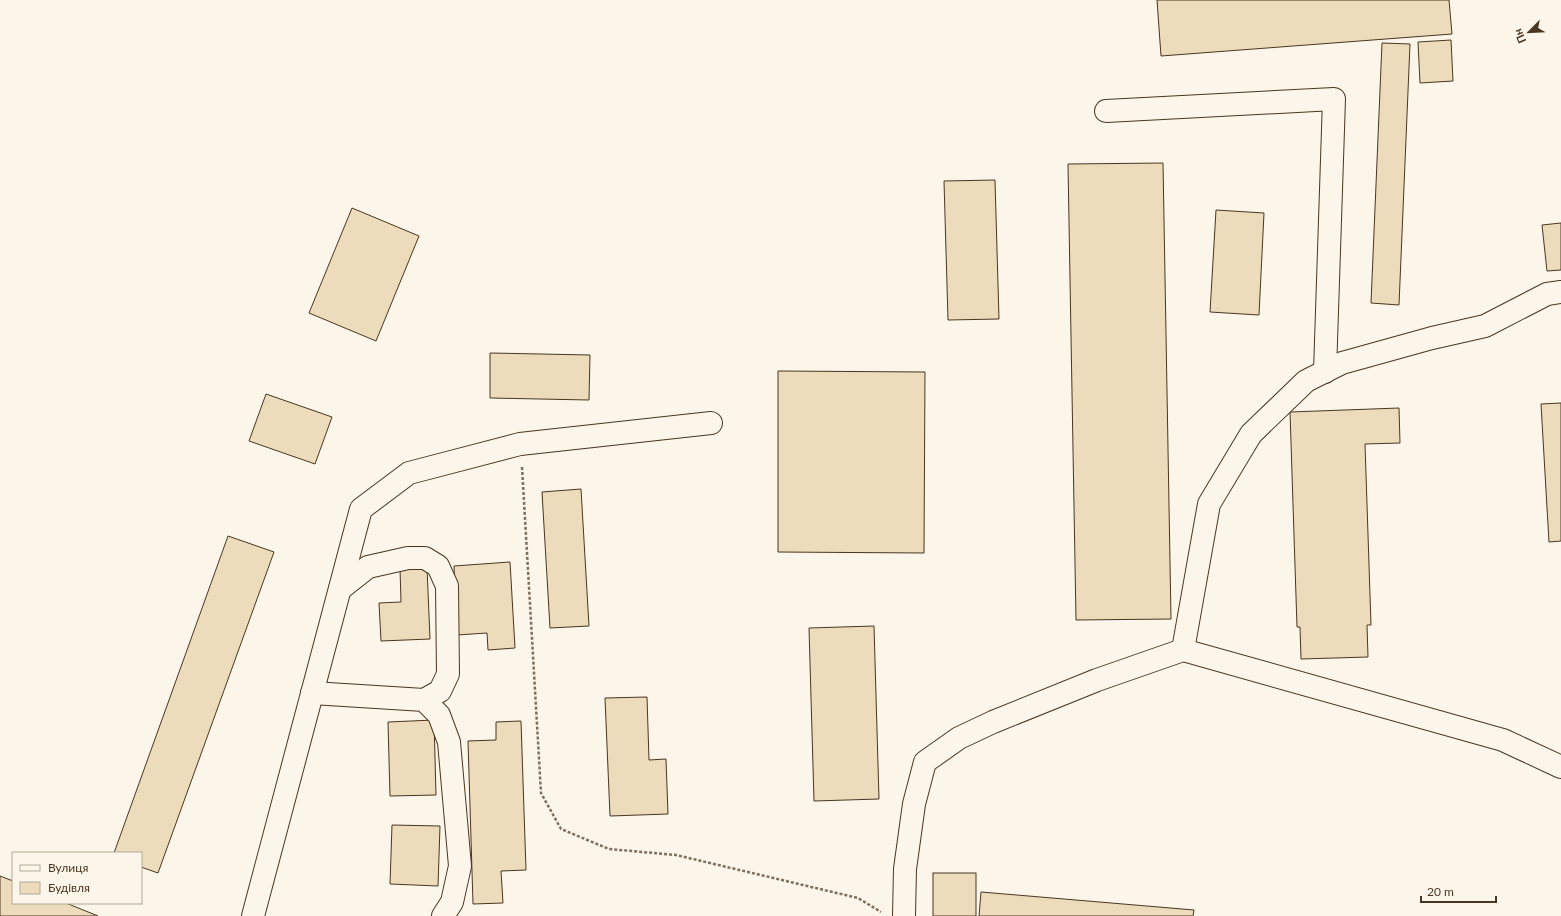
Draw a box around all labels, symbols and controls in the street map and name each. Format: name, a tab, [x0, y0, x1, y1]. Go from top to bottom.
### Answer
north arrow	[1509, 12, 1549, 52]
text: Пн	[1511, 27, 1528, 45]
legend	[12, 852, 142, 904]
text: Вулиця	[48, 860, 88, 875]
scale bar	[1421, 878, 1496, 904]
text: Будівля	[48, 880, 90, 895]
text: 20 m	[1427, 884, 1454, 899]

